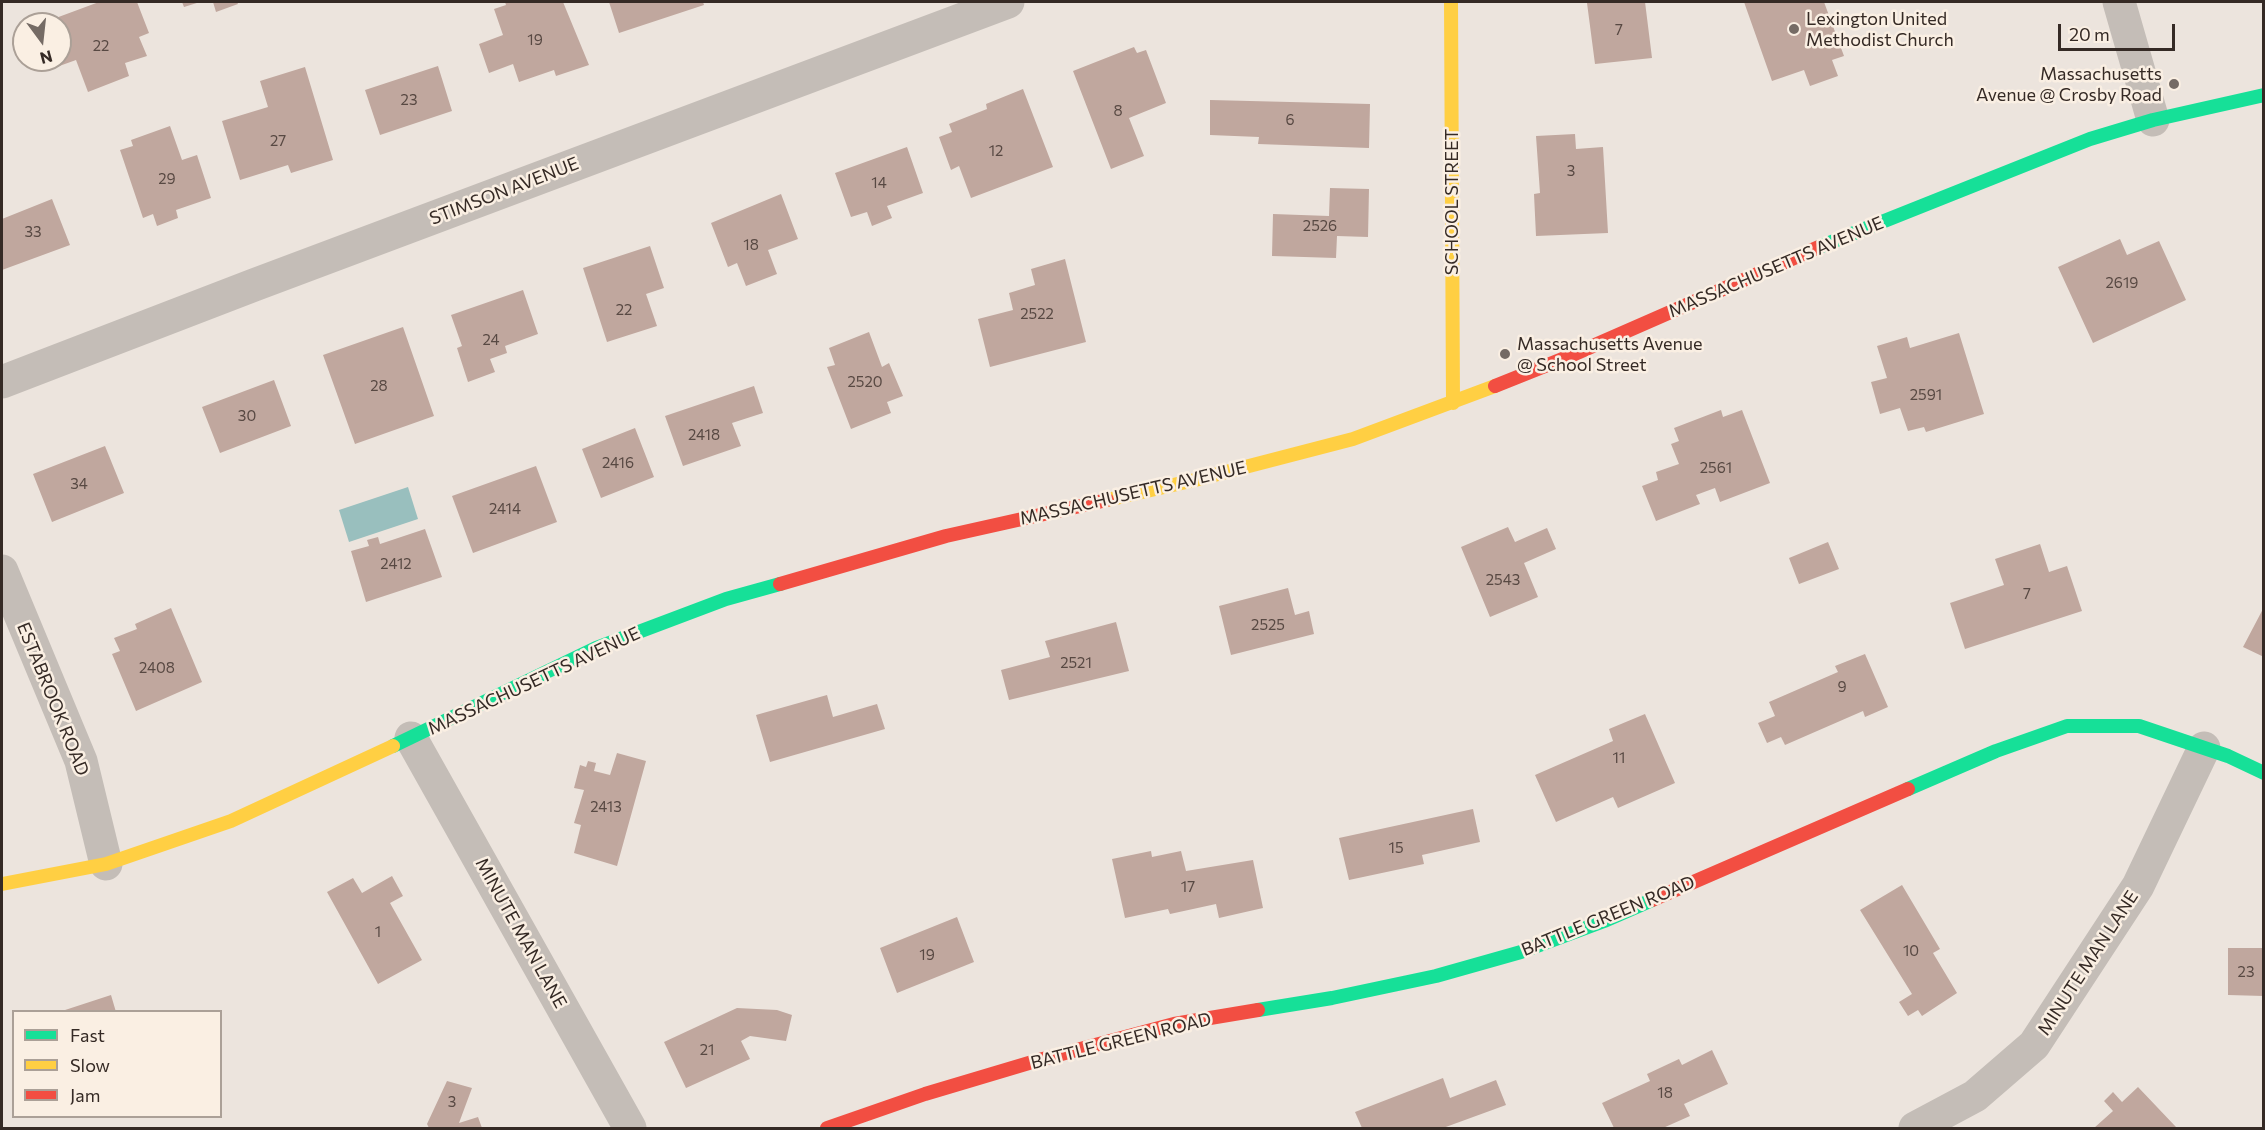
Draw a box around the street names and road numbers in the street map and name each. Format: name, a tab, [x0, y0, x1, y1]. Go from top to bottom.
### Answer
street label: SCHOOL STREET	[1441, 129, 1463, 275]
street label: STIMSON AVENUE	[426, 153, 582, 229]
street label: MASSACHUSETTS AVENUE	[1665, 212, 1887, 322]
street label: MASSACHUSETTS AVENUE	[1018, 456, 1248, 530]
street label: ESTABROOK ROAD	[12, 619, 94, 779]
street label: MASSACHUSETTS AVENUE	[425, 622, 643, 740]
street label: MINUTE MAN LANE	[471, 854, 571, 1012]
street label: BATTLE GREEN ROAD	[1518, 871, 1698, 961]
street label: MINUTE MAN LANE	[2033, 887, 2143, 1039]
street label: BATTLE GREEN ROAD	[1029, 1008, 1213, 1074]

